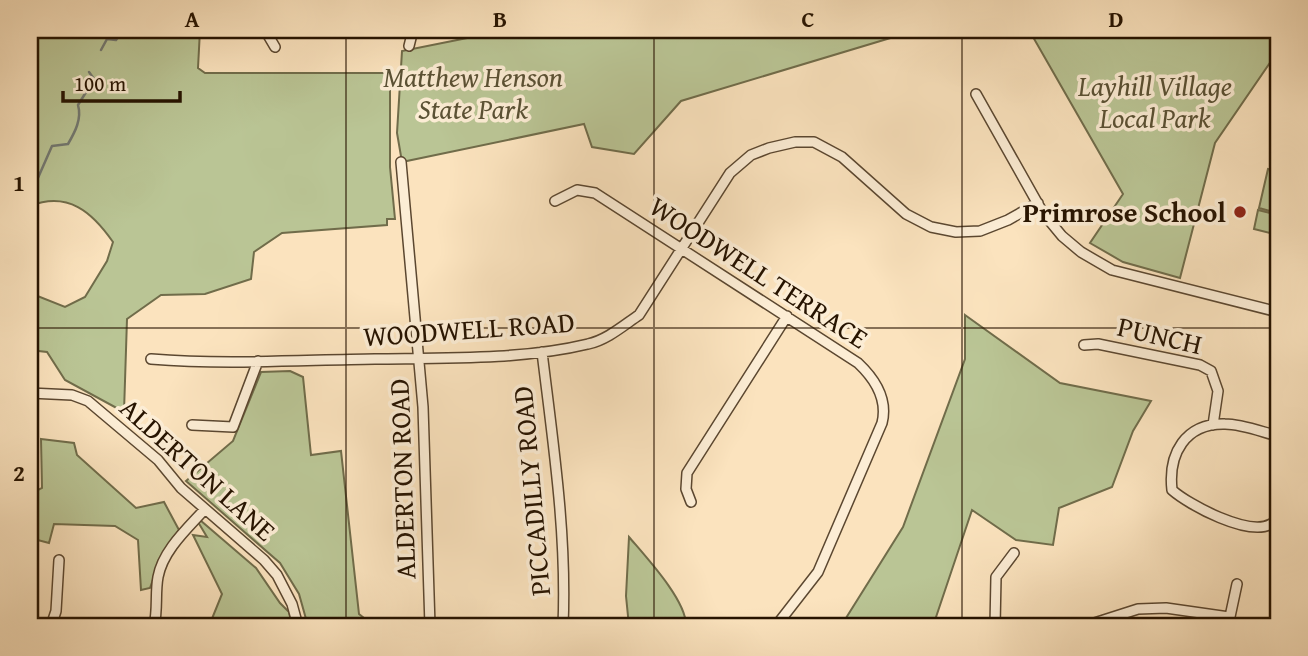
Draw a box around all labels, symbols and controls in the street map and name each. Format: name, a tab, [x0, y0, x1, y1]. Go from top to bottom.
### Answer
text: A	[185, 2, 200, 35]
text: B	[493, 2, 507, 35]
text: C	[801, 2, 815, 35]
text: D	[1109, 2, 1124, 35]
park label: Matthew Henson State Park	[383, 56, 563, 129]
scale bar	[63, 60, 180, 104]
park label: Layhill Village Local Park	[1077, 65, 1232, 138]
text: 100 m	[74, 68, 126, 99]
text: 1	[13, 166, 25, 199]
street label: WOODWELL TERRACE	[642, 185, 877, 358]
place label: Primrose School	[1023, 191, 1226, 232]
marker: Primrose School	[1232, 204, 1248, 220]
street label: WOODWELL ROAD	[362, 301, 576, 356]
street label: PUNCH	[1114, 305, 1206, 364]
street label: ALDERTON ROAD	[378, 378, 425, 580]
street label: PICCADILLY ROAD	[501, 384, 560, 598]
street label: ALDERTON LANE	[111, 387, 285, 550]
text: 2	[13, 456, 25, 489]

